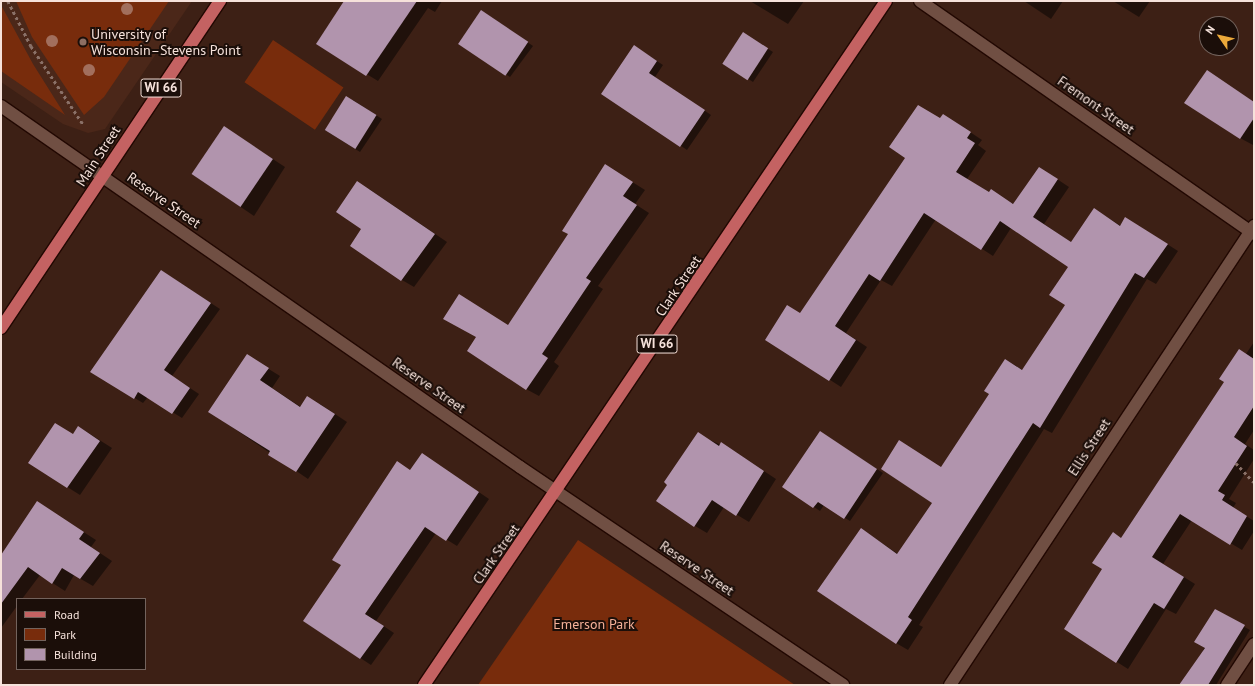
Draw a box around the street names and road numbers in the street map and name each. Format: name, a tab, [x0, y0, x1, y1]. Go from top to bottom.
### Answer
street label: Fremont Street	[1054, 72, 1138, 138]
road number: WI 66	[140, 77, 182, 99]
street label: Main Street	[72, 123, 124, 189]
street label: Reserve Street	[124, 169, 204, 231]
street label: Clark Street	[651, 252, 705, 320]
road number: WI 66	[636, 333, 678, 355]
street label: Reserve Street	[389, 354, 469, 416]
street label: Ellis Street	[1064, 415, 1114, 479]
street label: Clark Street	[469, 521, 523, 587]
street label: Reserve Street	[657, 537, 737, 599]

